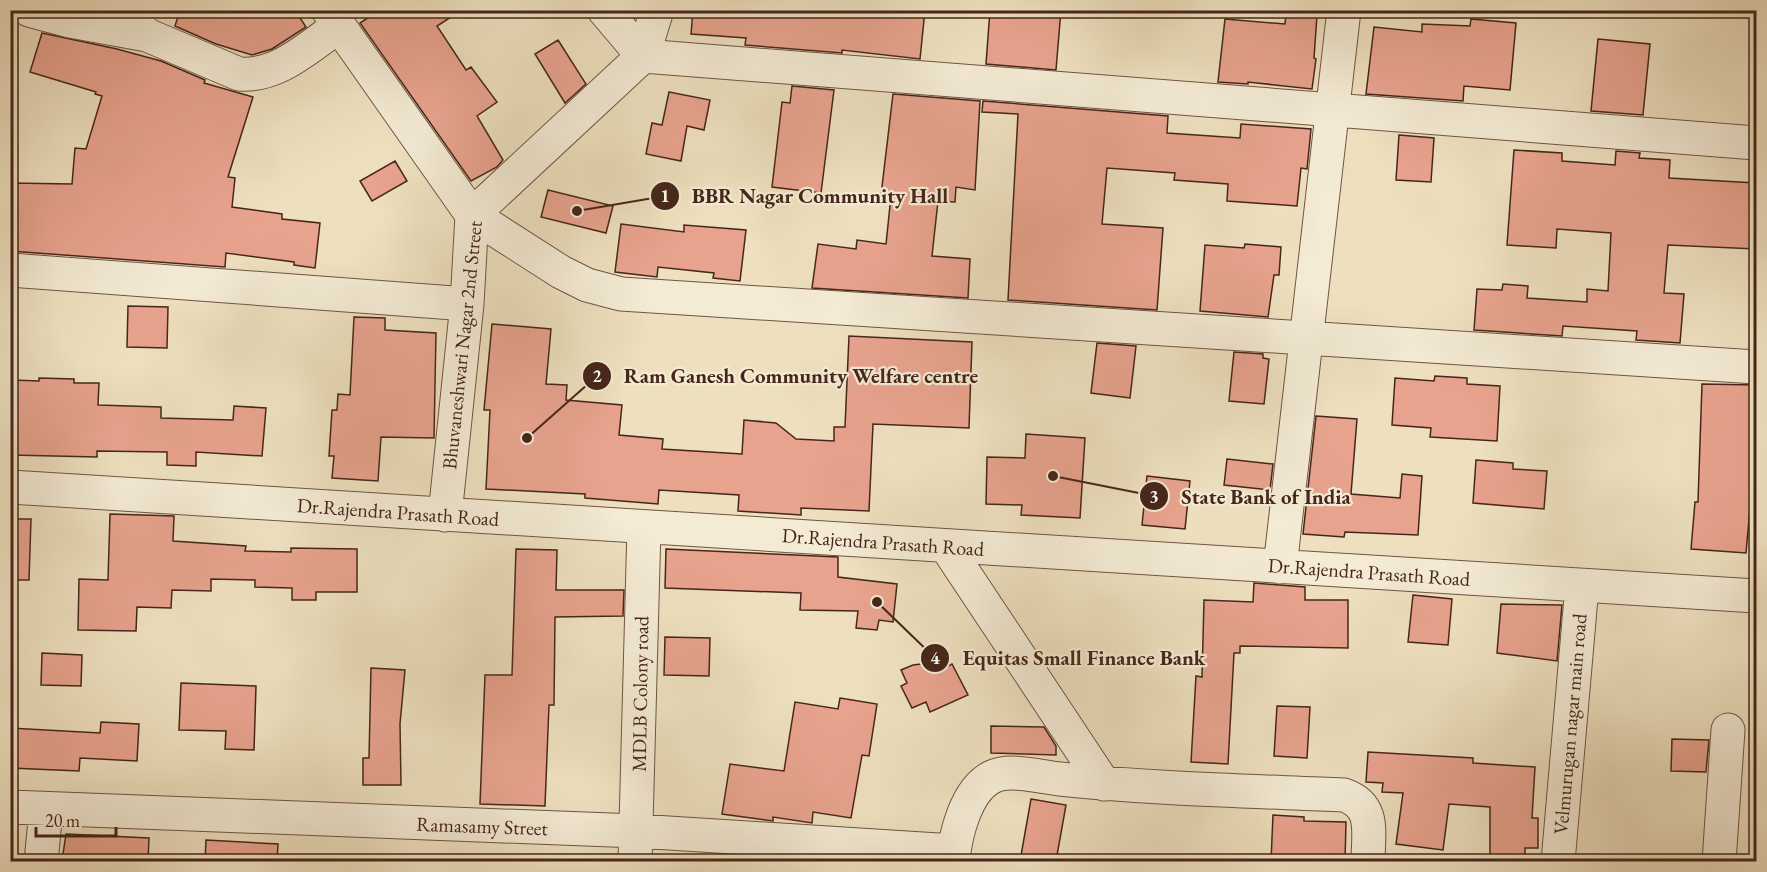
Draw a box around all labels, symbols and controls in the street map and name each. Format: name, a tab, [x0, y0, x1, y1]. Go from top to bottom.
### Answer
callout: BBR Nagar Community Hall	[650, 176, 960, 215]
text: BBR Nagar Community Hall	[692, 182, 948, 209]
text: 1	[660, 184, 670, 207]
street label: Bhuvaneshwari Nagar 2nd Street	[436, 219, 488, 471]
callout: Ram Ganesh Community Welfare centre	[582, 356, 990, 395]
text: Ram Ganesh Community Welfare centre	[624, 362, 978, 389]
text: 2	[592, 364, 602, 387]
callout: State Bank of India	[1139, 477, 1363, 516]
text: State Bank of India	[1181, 483, 1351, 510]
text: 3	[1149, 485, 1159, 508]
street label: Dr.Rajendra Prasath Road	[296, 492, 501, 532]
street label: Dr.Rajendra Prasath Road	[781, 522, 986, 562]
street label: Dr.Rajendra Prasath Road	[1267, 552, 1472, 592]
street label: Velmurugan nagar main road	[1547, 612, 1593, 836]
street label: MDLB Colony road	[626, 615, 654, 772]
callout: Equitas Small Finance Bank	[920, 638, 1217, 677]
text: Equitas Small Finance Bank	[963, 644, 1206, 671]
text: 4	[930, 646, 940, 669]
scale bar	[36, 800, 116, 838]
text: 20 m	[45, 809, 80, 832]
street label: Ramasamy Street	[416, 811, 549, 841]

